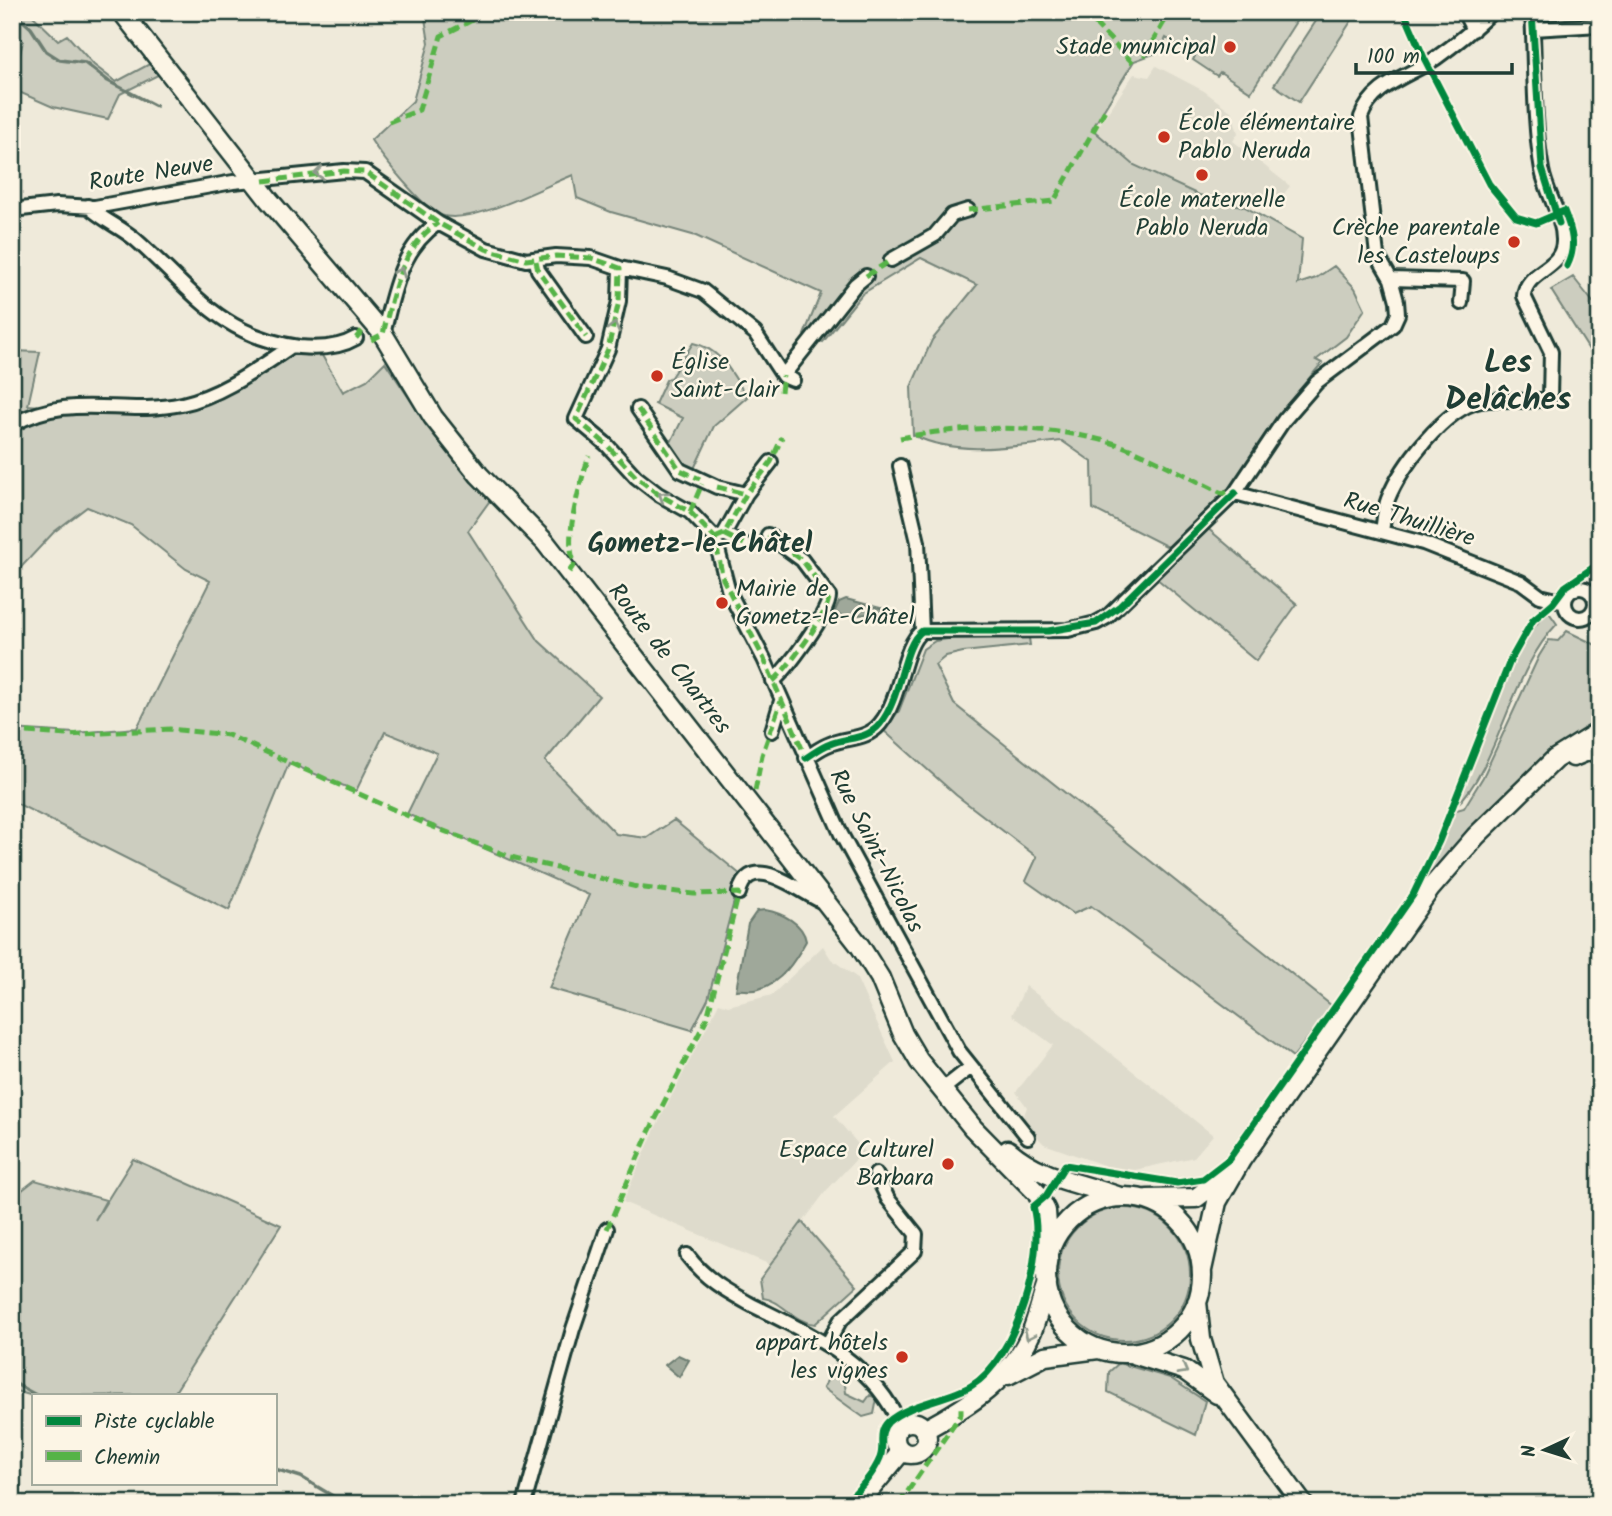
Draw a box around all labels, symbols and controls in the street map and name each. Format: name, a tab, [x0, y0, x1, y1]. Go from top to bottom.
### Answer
place label: Stade municipal	[1056, 28, 1216, 67]
scale bar	[1356, 32, 1512, 76]
marker: Stade municipal	[1222, 39, 1238, 55]
text: 100 m	[1367, 41, 1420, 74]
place label: École élémentaire Pablo Neruda	[1178, 104, 1355, 171]
marker: École élémentaire Pablo Neruda	[1156, 129, 1172, 145]
street label: Route Neuve	[86, 145, 216, 203]
one-way arrow	[313, 166, 324, 181]
marker: École maternelle Pablo Neruda	[1194, 167, 1210, 183]
place label: École maternelle Pablo Neruda	[1119, 181, 1285, 248]
place label: Crèche parentale les Casteloups	[1332, 209, 1500, 276]
marker: Crèche parentale les Casteloups	[1506, 234, 1522, 250]
one-way arrow	[392, 267, 406, 279]
one-way arrow	[605, 321, 620, 333]
district label: Les Delâches	[1445, 338, 1571, 426]
place label: Église Saint-Clair	[671, 343, 781, 410]
marker: Église Saint-Clair	[649, 368, 665, 384]
street label: Rue Thuillière	[1338, 482, 1480, 559]
one-way arrow	[657, 491, 670, 504]
district label: Gometz-le-Châtel	[588, 522, 813, 567]
place label: Mairie de Gometz-le-Châtel	[736, 570, 915, 637]
street label: Route de Chartres	[597, 575, 741, 743]
marker: Mairie de Gometz-le-Châtel	[714, 595, 730, 611]
street label: Rue Saint-Nicolas	[818, 762, 934, 940]
place label: Espace Culturel Barbara	[779, 1131, 934, 1198]
marker: Espace Culturel Barbara	[940, 1156, 956, 1172]
place label: appart hôtels les vignes	[756, 1324, 888, 1391]
one-way arrow	[1023, 1328, 1037, 1340]
marker: appart hôtels les vignes	[894, 1349, 910, 1365]
one-way arrow	[1176, 1362, 1188, 1376]
legend	[32, 1394, 276, 1484]
text: Piste cyclable	[94, 1406, 215, 1439]
north arrow	[1510, 1414, 1580, 1484]
text: Chemin	[94, 1442, 160, 1475]
text: N	[1515, 1444, 1545, 1458]

